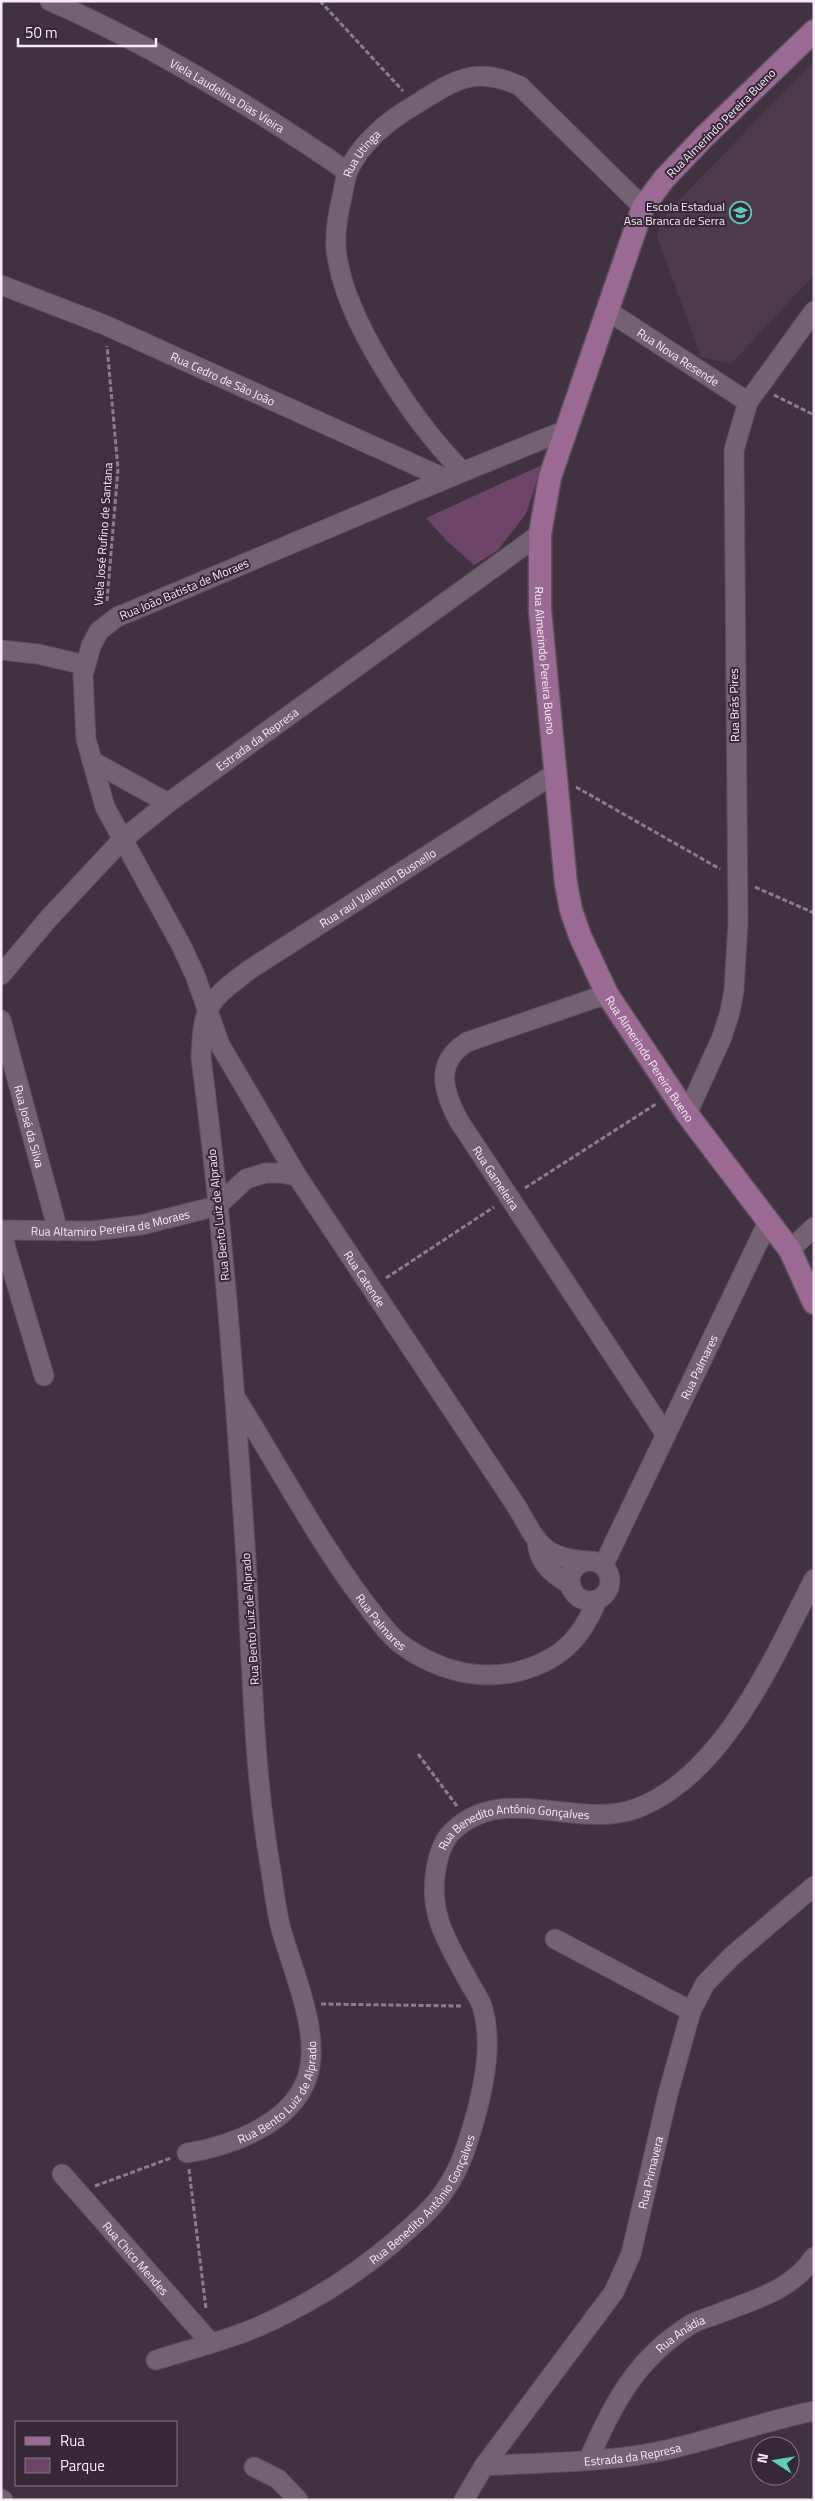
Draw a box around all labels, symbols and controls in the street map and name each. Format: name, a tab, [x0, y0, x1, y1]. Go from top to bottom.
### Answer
scale bar	[18, 15, 155, 47]
text: 50 m	[25, 21, 58, 44]
street label: Viela Laudelina Dias Vieira	[166, 53, 289, 137]
street label: Rua Almerindo Pereira Bueno	[662, 64, 780, 182]
street label: Rua Utinga	[337, 125, 384, 180]
place label: Escola Estadual Asa Branca de Serra	[624, 197, 725, 230]
school or university icon: Escola Estadual Asa Branca de Serra	[729, 201, 753, 225]
street label: Rua Nova Resende	[633, 323, 723, 391]
street label: Rua Cedro de São João	[168, 346, 278, 410]
street label: Viela José Rufino de Santana	[89, 462, 117, 606]
street label: Rua João Batista de Moraes	[116, 553, 252, 625]
street label: Rua Almerindo Pereira Bueno	[530, 587, 561, 735]
street label: Rua Brás Pires	[724, 668, 744, 742]
street label: Estrada da Represa	[212, 702, 302, 775]
street label: Rua raul Valentim Busnello	[315, 843, 440, 932]
street label: Rua Almerindo Pereira Bueno	[601, 992, 699, 1126]
street label: Rua José da Silva	[9, 1083, 50, 1170]
street label: Rua Gameleira	[468, 1142, 525, 1214]
street label: Rua Bento Luiz de Alprado	[202, 1148, 234, 1282]
street label: Rua Altamiro Pereira de Moraes	[31, 1204, 192, 1241]
street label: Rua Catende	[339, 1247, 391, 1310]
street label: Rua Palmares	[675, 1331, 722, 1402]
street label: Rua Bento Luiz de Alprado	[236, 1552, 264, 1686]
street label: Rua Palmares	[351, 1589, 411, 1655]
street label: Rua Benedito Antônio Gonçalves	[433, 1799, 590, 1853]
street label: Rua Bento Luiz de Alprado	[234, 2041, 321, 2148]
street label: Rua Benedito Antônio Gonçalves	[365, 2132, 479, 2269]
street label: Rua Primavera	[632, 2134, 667, 2211]
street label: Rua Chico Mendes	[98, 2217, 174, 2299]
street label: Rua Anádia	[651, 2310, 707, 2357]
legend	[15, 2421, 178, 2486]
text: Rua	[60, 2429, 85, 2452]
north arrow	[750, 2436, 800, 2486]
street label: Estrada da Represa	[583, 2437, 683, 2470]
text: N	[751, 2451, 773, 2465]
text: Parque	[60, 2454, 105, 2477]

